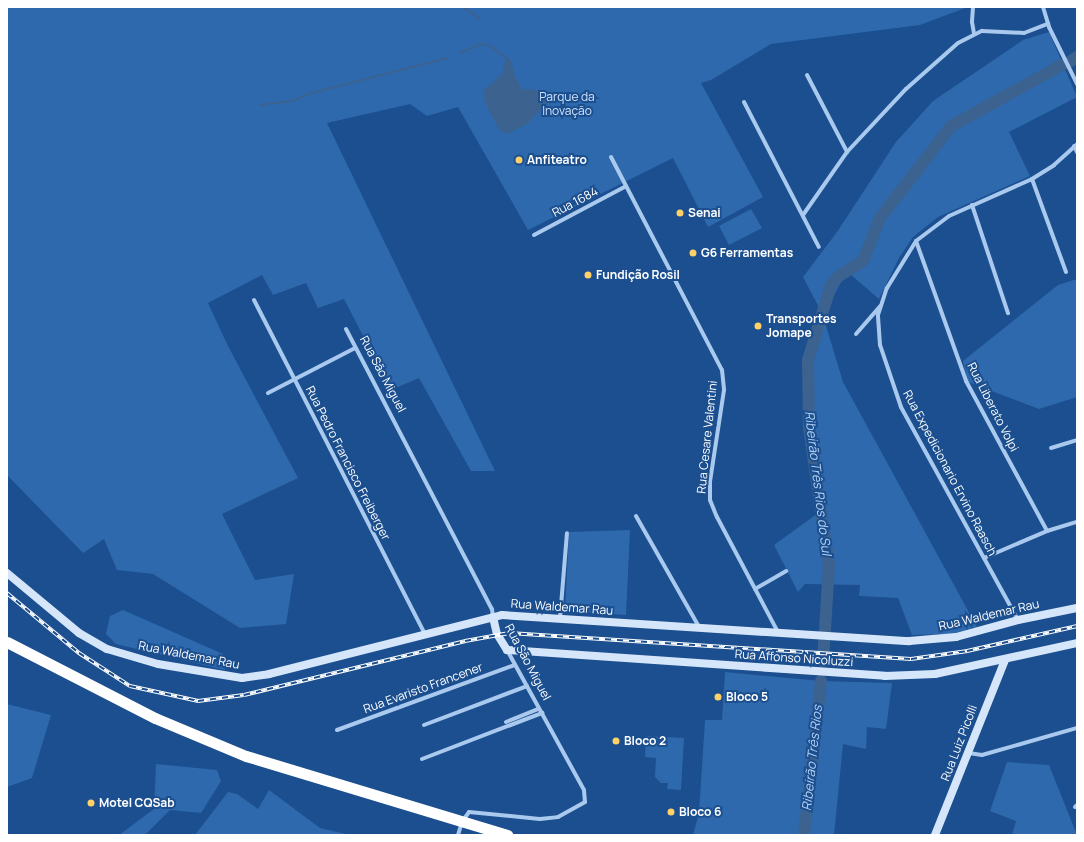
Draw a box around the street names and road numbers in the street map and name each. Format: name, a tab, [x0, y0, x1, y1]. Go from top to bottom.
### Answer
street label: Rua 1684	[550, 184, 600, 220]
street label: Rua São Miguel	[357, 333, 409, 415]
street label: Rua Liberato Volpi	[964, 360, 1022, 454]
street label: Rua Cesare Valentini	[694, 380, 720, 494]
street label: Rua Pedro Francisco Freiberger	[303, 384, 393, 542]
street label: Rua Expedicionario Ervino Raasch	[900, 388, 1000, 558]
street label: Rua Waldemar Rau	[510, 596, 614, 618]
street label: Rua Waldemar Rau	[937, 596, 1041, 634]
street label: Rua São Miguel	[502, 621, 554, 703]
street label: Rua Waldemar Rau	[137, 638, 241, 672]
street label: Rua Affonso Nicoluzzi	[734, 647, 854, 669]
street label: Rua Evaristo Francener	[361, 660, 485, 716]
street label: Rua Luiz Picolli	[938, 703, 980, 783]

